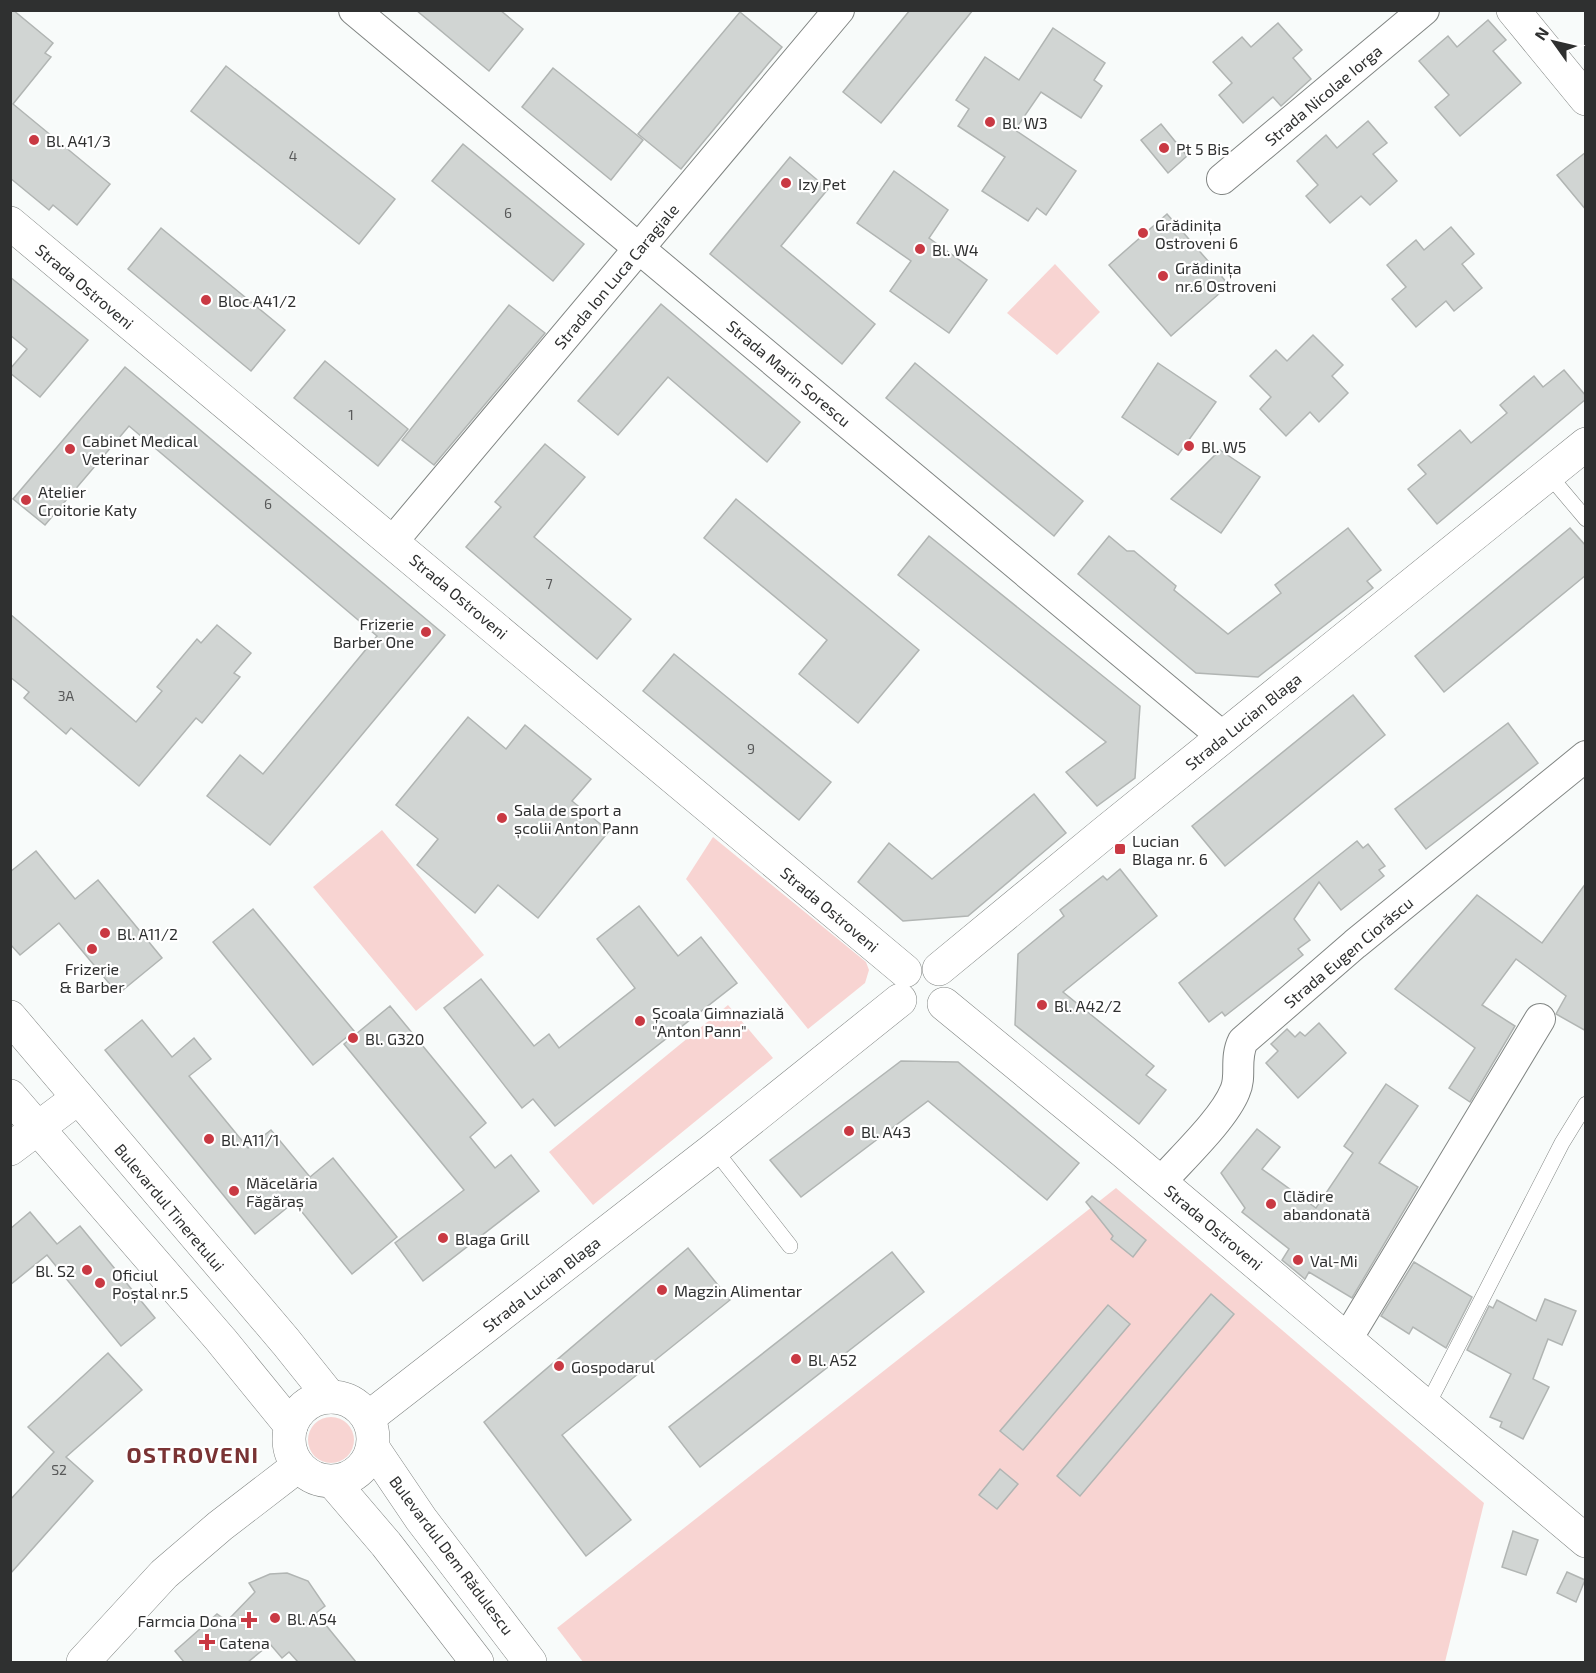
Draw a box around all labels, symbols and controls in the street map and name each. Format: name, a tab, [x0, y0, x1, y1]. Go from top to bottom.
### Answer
north arrow	[1524, 12, 1584, 72]
text: N	[1530, 23, 1552, 43]
street label: Strada Nicolae Iorga	[1261, 41, 1385, 149]
place label: Bl. W3	[1002, 113, 1048, 132]
marker: Bl. W3	[983, 115, 997, 129]
place label: Bl. A41/3	[46, 131, 111, 150]
marker: Bl. A41/3	[27, 133, 41, 147]
place label: Pt 5 Bis	[1176, 139, 1229, 158]
marker: Pt 5 Bis	[1157, 141, 1171, 155]
house number: 4	[289, 147, 297, 164]
place label: Izy Pet	[798, 174, 846, 193]
marker: Izy Pet	[779, 176, 793, 190]
street label: Strada Ion Luca Caragiale	[550, 200, 682, 352]
house number: 6	[504, 204, 512, 221]
place label: Grădinița Ostroveni 6	[1155, 215, 1238, 252]
marker: Grădinița Ostroveni 6	[1136, 226, 1150, 240]
street label: Strada Ostroveni	[32, 239, 138, 333]
place label: Bl. W4	[932, 240, 979, 259]
marker: Bl. W4	[913, 242, 927, 256]
place label: Grădinița nr.6 Ostroveni	[1175, 258, 1277, 295]
marker: Grădinița nr.6 Ostroveni	[1156, 269, 1170, 283]
place label: Bloc A41/2	[218, 291, 296, 310]
marker: Bloc A41/2	[199, 293, 213, 307]
street label: Strada Marin Sorescu	[723, 316, 855, 430]
house number: 1	[348, 406, 354, 423]
place label: Cabinet Medical Veterinar	[82, 431, 198, 468]
place label: Bl. W5	[1201, 437, 1246, 456]
marker: Bl. W5	[1182, 439, 1196, 453]
marker: Cabinet Medical Veterinar	[63, 442, 77, 456]
place label: Atelier Croitorie Katy	[38, 482, 137, 519]
marker: Atelier Croitorie Katy	[19, 493, 33, 507]
house number: 6	[264, 495, 272, 512]
street label: Strada Ostroveni	[406, 549, 512, 643]
house number: 7	[545, 575, 553, 592]
place label: Frizerie Barber One	[333, 614, 414, 651]
marker: Frizerie Barber One	[419, 625, 433, 639]
street label: Strada Lucian Blaga	[1181, 668, 1305, 774]
house number: 3A	[58, 687, 75, 704]
house number: 9	[747, 740, 755, 757]
place label: Sala de sport a școlii Anton Pann	[514, 800, 639, 839]
marker: Sala de sport a școlii Anton Pann	[495, 811, 509, 825]
place label: Lucian Blaga nr. 6	[1132, 831, 1208, 868]
marker: Lucian Blaga nr. 6	[1113, 842, 1127, 856]
street label: Strada Ostroveni	[777, 862, 883, 956]
street label: Strada Eugen Ciorăscu	[1280, 892, 1416, 1012]
place label: Bl. A11/2	[117, 924, 178, 943]
marker: Bl. A11/2	[98, 926, 112, 940]
marker: Frizerie & Barber	[85, 942, 99, 956]
place label: Frizerie & Barber	[59, 959, 125, 996]
place label: Bl. A42/2	[1054, 996, 1122, 1015]
marker: Bl. A42/2	[1035, 998, 1049, 1012]
place label: Școala Gimnazială "Anton Pann"	[652, 1003, 784, 1040]
marker: Școala Gimnazială "Anton Pann"	[633, 1014, 647, 1028]
place label: Bl. G320	[365, 1029, 425, 1048]
marker: Bl. G320	[346, 1031, 360, 1045]
place label: Bl. A43	[861, 1122, 911, 1141]
marker: Bl. A43	[842, 1124, 856, 1138]
place label: Bl. A11/1	[221, 1130, 279, 1149]
marker: Bl. A11/1	[202, 1132, 216, 1146]
street label: Bulevardul Tineretului	[111, 1139, 229, 1275]
place label: Măcelăria Făgăraș	[246, 1173, 318, 1212]
street label: Strada Ostroveni	[1161, 1180, 1267, 1274]
marker: Măcelăria Făgăraș	[227, 1184, 241, 1198]
place label: Clădire abandonată	[1283, 1186, 1370, 1223]
marker: Clădire abandonată	[1264, 1197, 1278, 1211]
place label: Blaga Grill	[455, 1229, 530, 1248]
marker: Blaga Grill	[436, 1231, 450, 1245]
street label: Strada Lucian Blaga	[479, 1232, 603, 1336]
place label: Val-Mi	[1310, 1251, 1358, 1270]
marker: Val-Mi	[1291, 1253, 1305, 1267]
place label: Bl. S2	[35, 1261, 75, 1280]
marker: Bl. S2	[80, 1263, 94, 1277]
place label: Oficiul Poștal nr.5	[112, 1265, 188, 1304]
marker: Oficiul Poștal nr.5	[93, 1276, 107, 1290]
place label: Magzin Alimentar	[674, 1281, 803, 1300]
marker: Magzin Alimentar	[655, 1283, 669, 1297]
place label: Bl. A52	[808, 1350, 857, 1369]
marker: Bl. A52	[789, 1352, 803, 1366]
place label: Gospodarul	[571, 1357, 655, 1376]
marker: Gospodarul	[552, 1359, 566, 1373]
district label: OSTROVENI	[126, 1441, 260, 1467]
house number: S2	[51, 1461, 67, 1478]
street label: Bulevardul Dem Rădulescu	[386, 1472, 518, 1638]
place label: Bl. A54	[287, 1609, 337, 1628]
place label: Farmcia Dona	[138, 1611, 237, 1630]
marker: Bl. A54	[268, 1611, 282, 1625]
marker: Farmcia Dona	[242, 1613, 256, 1627]
place label: Catena	[219, 1633, 270, 1652]
marker: Catena	[200, 1635, 214, 1649]

